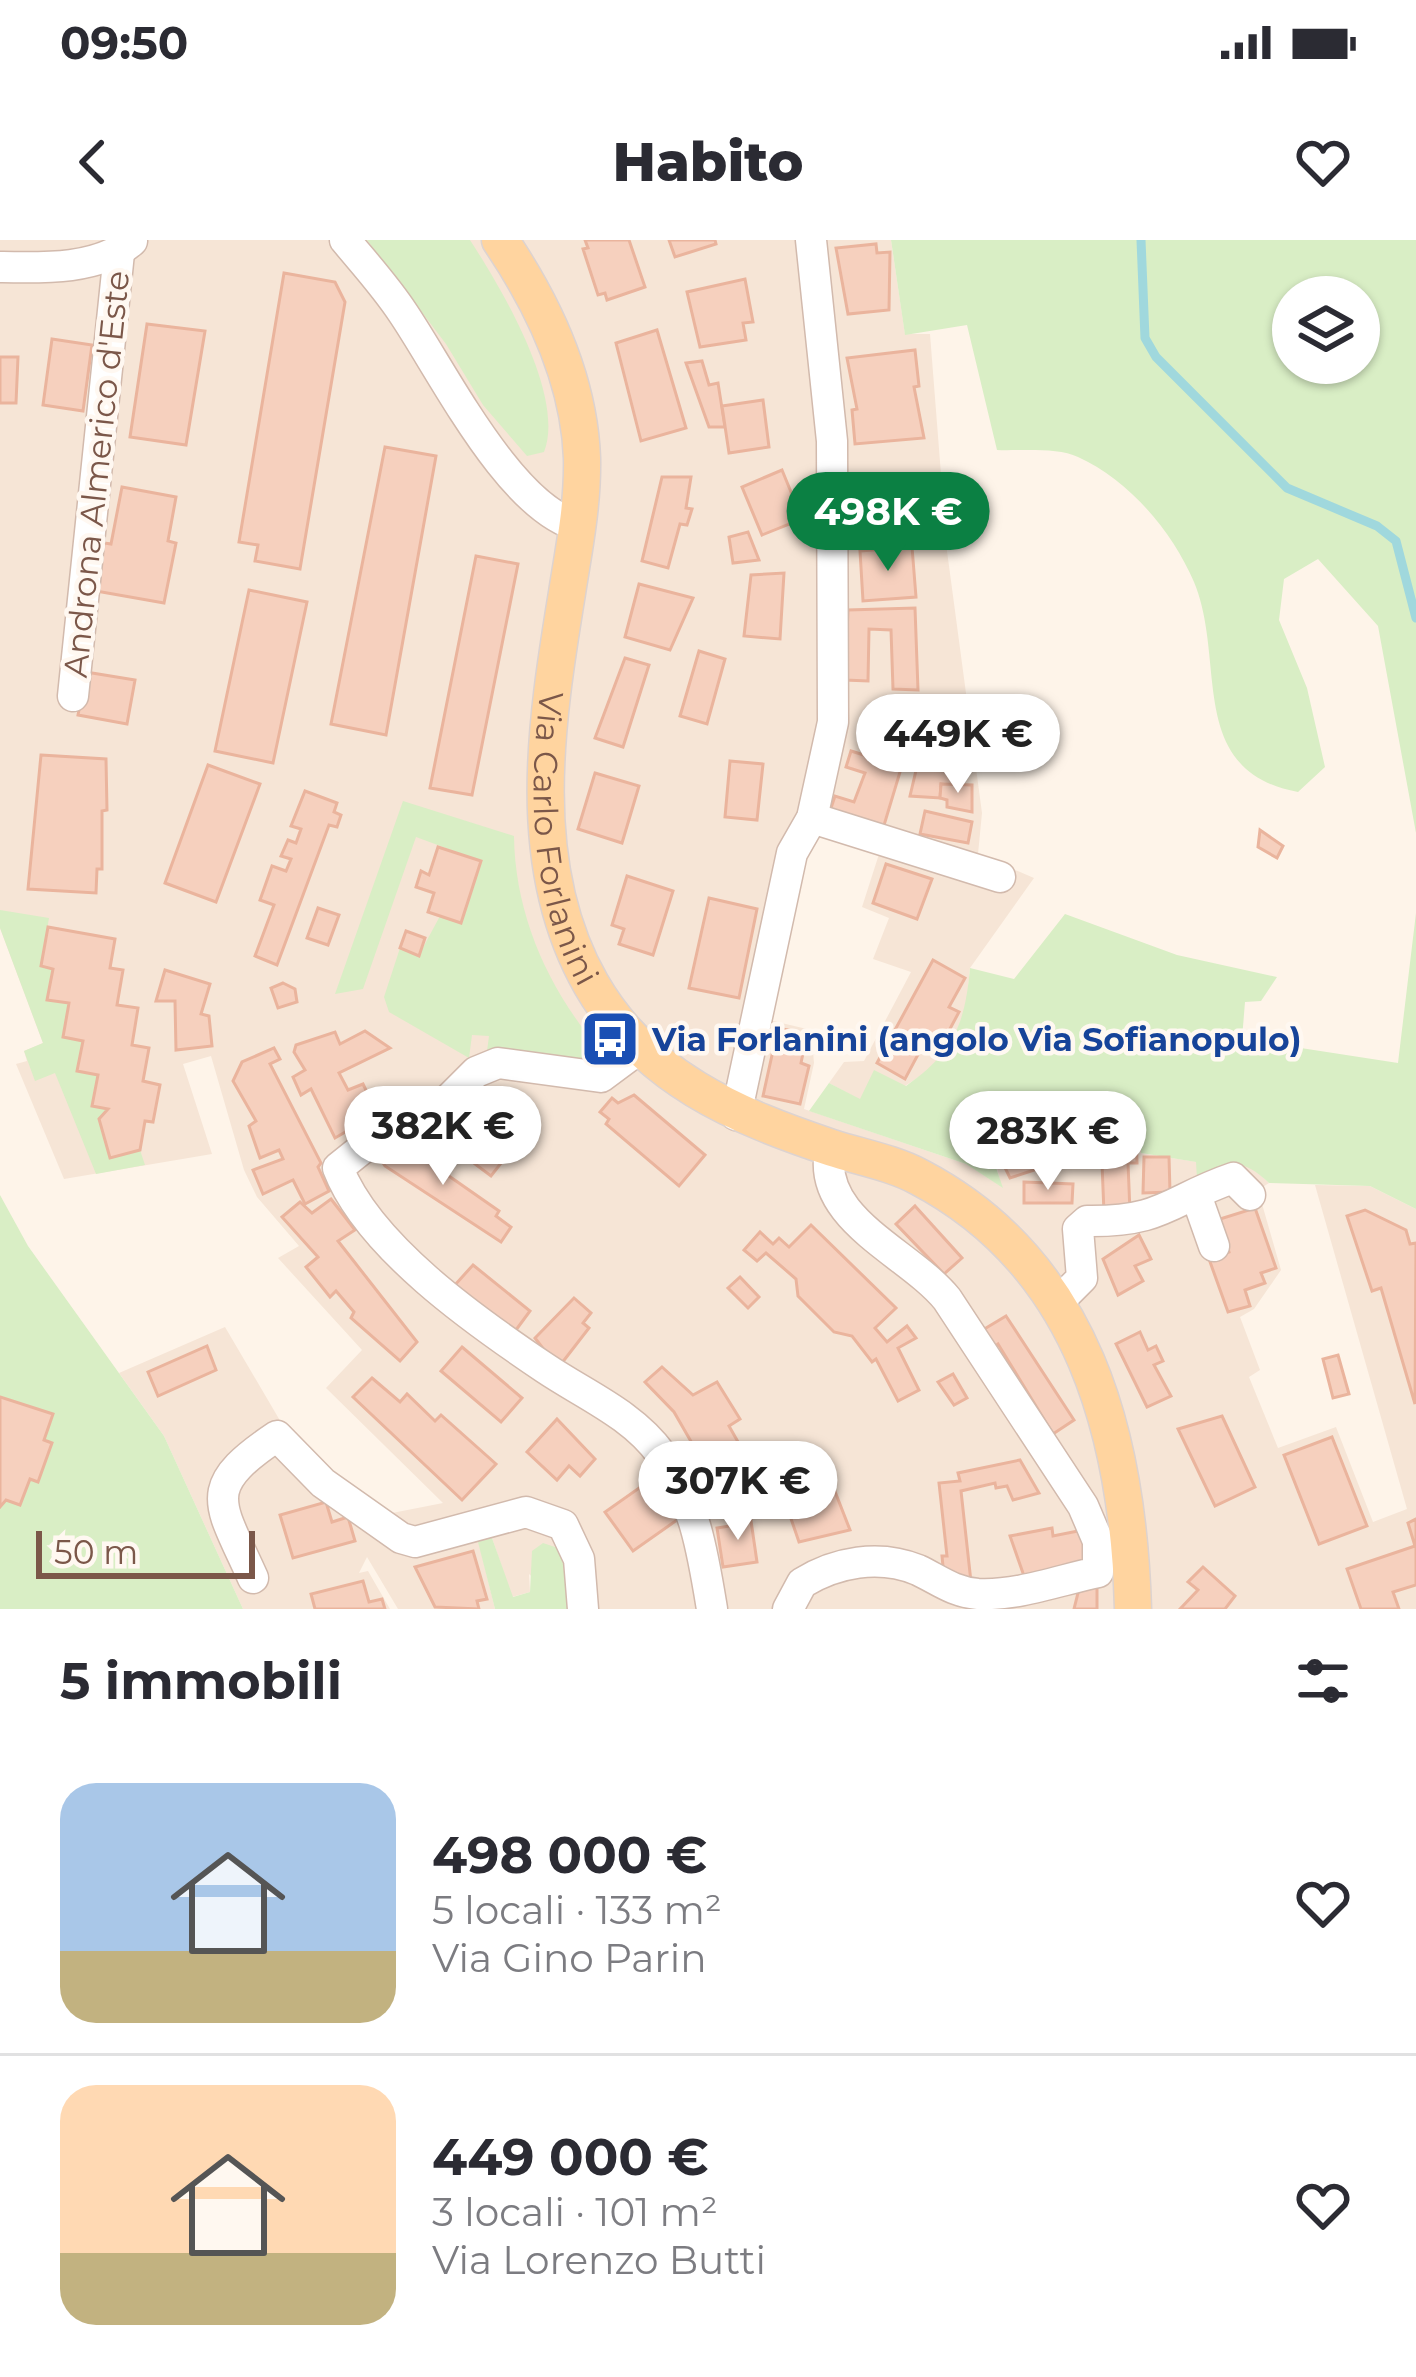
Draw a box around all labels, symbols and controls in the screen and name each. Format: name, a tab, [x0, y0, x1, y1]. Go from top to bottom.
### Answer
text: 09:50	[60, 15, 188, 70]
icon: back	[60, 129, 126, 195]
text: Habito	[612, 129, 804, 195]
icon: heart	[1290, 129, 1356, 195]
street label: Androna Almerico d'Este	[55, 269, 137, 679]
map controls	[1272, 276, 1380, 384]
button: layers	[1272, 276, 1380, 384]
pin: 498K €	[790, 472, 986, 574]
text: 498K €	[814, 487, 962, 535]
street label: Via Carlo Forlanini	[526, 690, 608, 992]
pin: 449K €	[860, 694, 1056, 796]
text: 449K €	[883, 709, 1033, 757]
bus stop icon: Via Forlanini (angolo Via Sofianopulo)	[579, 1008, 641, 1070]
place label: Via Forlanini (angolo Via Sofianopulo)	[651, 1019, 1301, 1059]
pin: 382K €	[345, 1086, 541, 1188]
pin: 283K €	[950, 1091, 1146, 1193]
text: 382K €	[371, 1101, 515, 1149]
text: 283K €	[976, 1106, 1120, 1154]
pin: 307K €	[640, 1441, 836, 1543]
text: 307K €	[665, 1456, 811, 1504]
scale bar	[36, 1525, 255, 1578]
text: 50 m	[54, 1532, 138, 1572]
icon: filters	[1290, 1648, 1356, 1714]
text: 5 immobili	[60, 1650, 342, 1712]
text: 498 000 €	[432, 1824, 707, 1886]
icon: home	[156, 1831, 300, 1975]
icon: heart	[1290, 1870, 1356, 1936]
text: 5 locali · 133 m²	[432, 1886, 722, 1934]
text: Via Gino Parin	[432, 1934, 707, 1982]
text: 449 000 €	[432, 2126, 709, 2188]
icon: home	[156, 2133, 300, 2277]
icon: heart	[1290, 2172, 1356, 2238]
text: 3 locali · 101 m²	[432, 2188, 718, 2236]
text: Via Lorenzo Butti	[432, 2236, 766, 2284]

